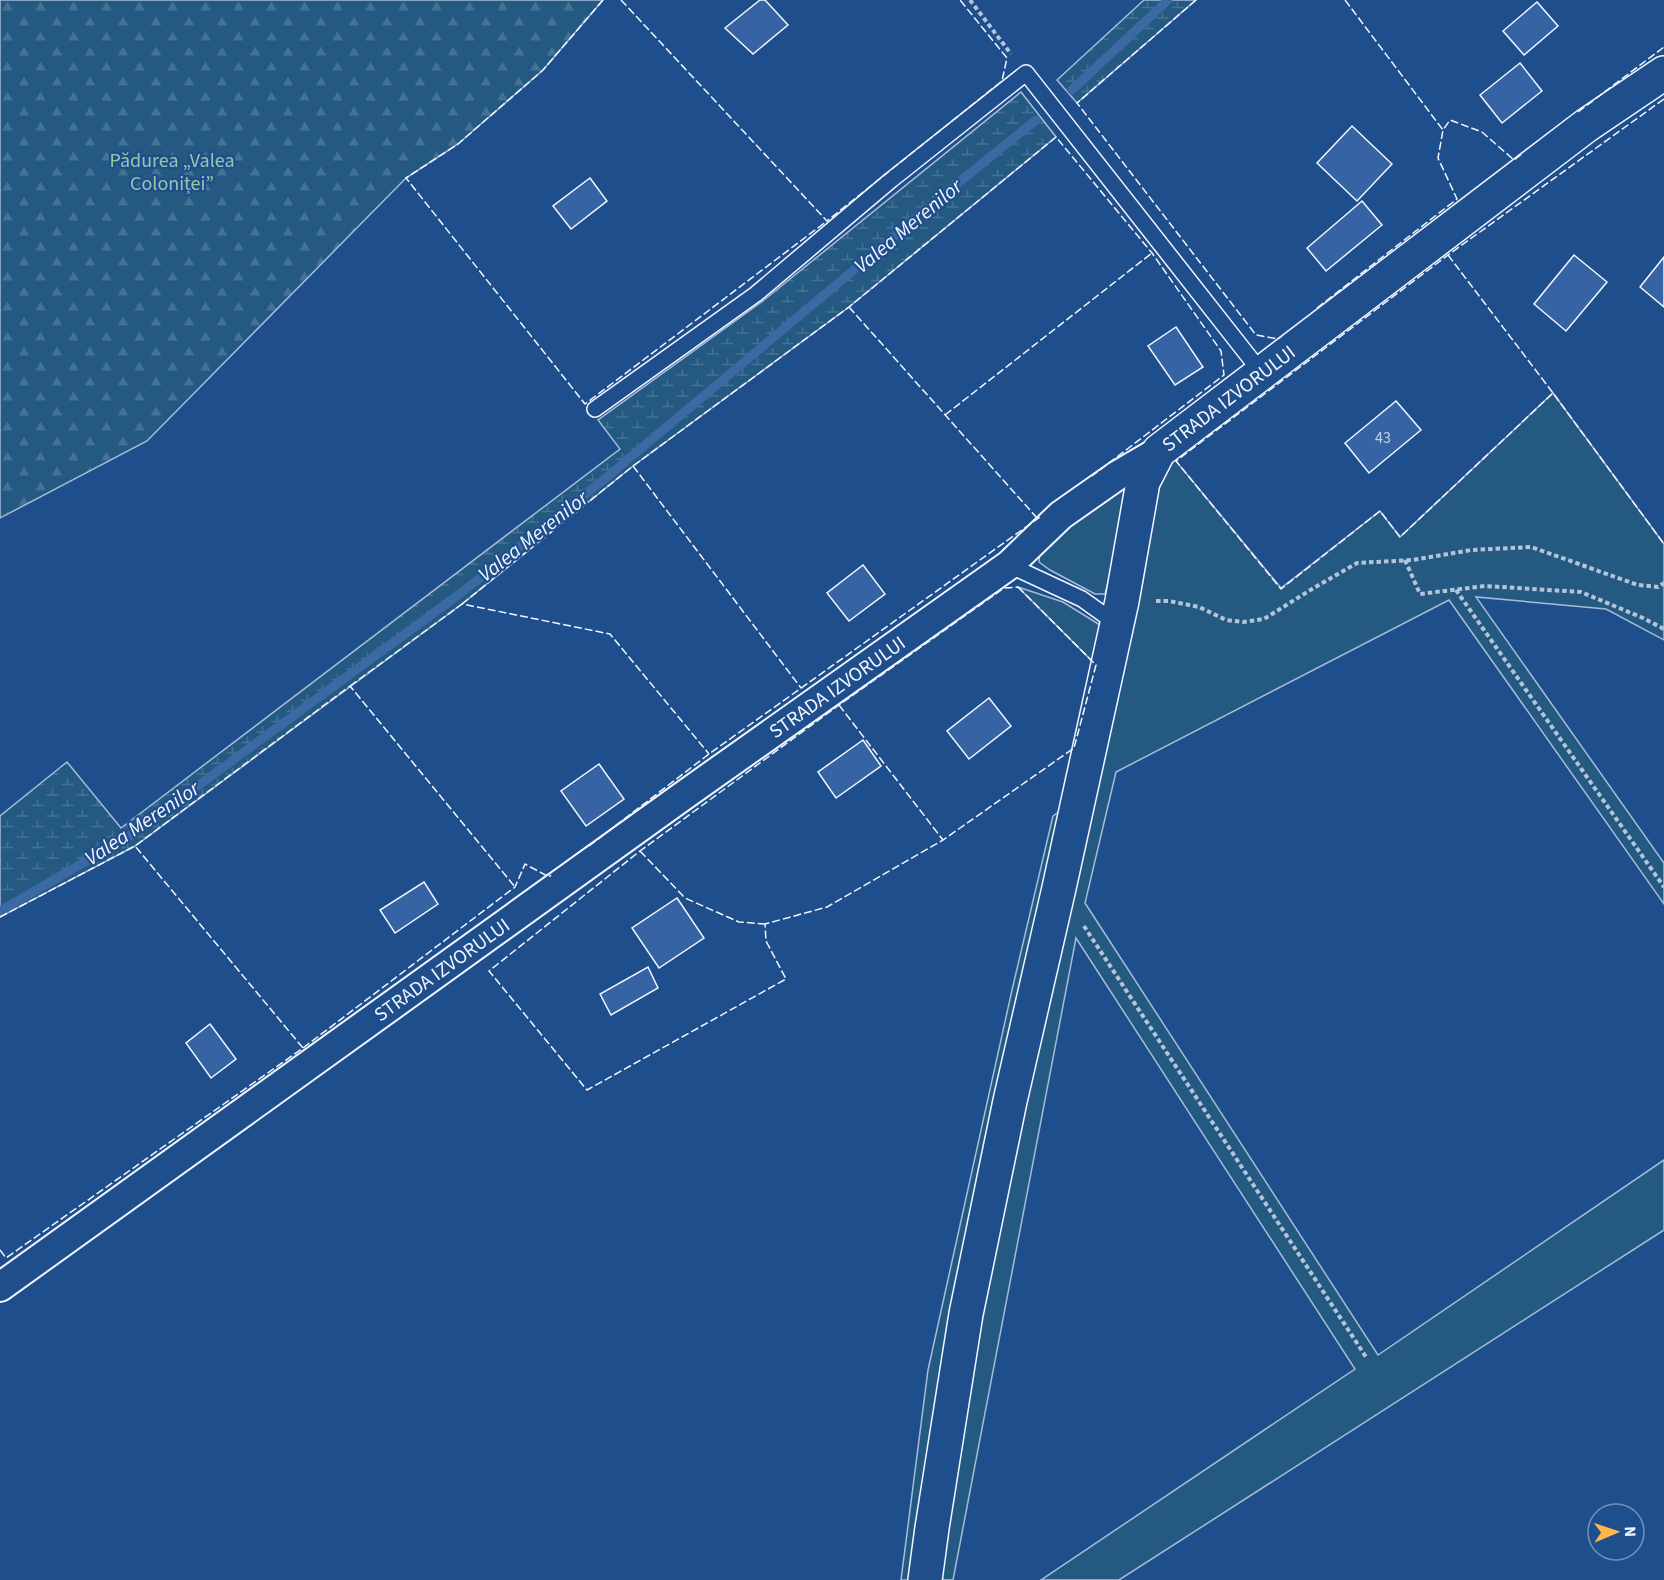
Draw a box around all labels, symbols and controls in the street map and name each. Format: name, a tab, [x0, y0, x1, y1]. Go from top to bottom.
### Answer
park label: Pădurea „Valea Coloniței”	[110, 147, 234, 198]
water label: Valea Merenilor	[847, 171, 969, 280]
street label: STRADA IZVORULUI	[1156, 339, 1302, 459]
house number: 43	[1375, 427, 1391, 449]
water label: Valea Merenilor	[471, 483, 595, 589]
street label: STRADA IZVORULUI	[764, 630, 911, 746]
water label: Valea Merenilor	[78, 773, 206, 873]
street label: STRADA IZVORULUI	[369, 912, 516, 1029]
north arrow	[1586, 1502, 1646, 1562]
text: N	[1619, 1526, 1641, 1537]

